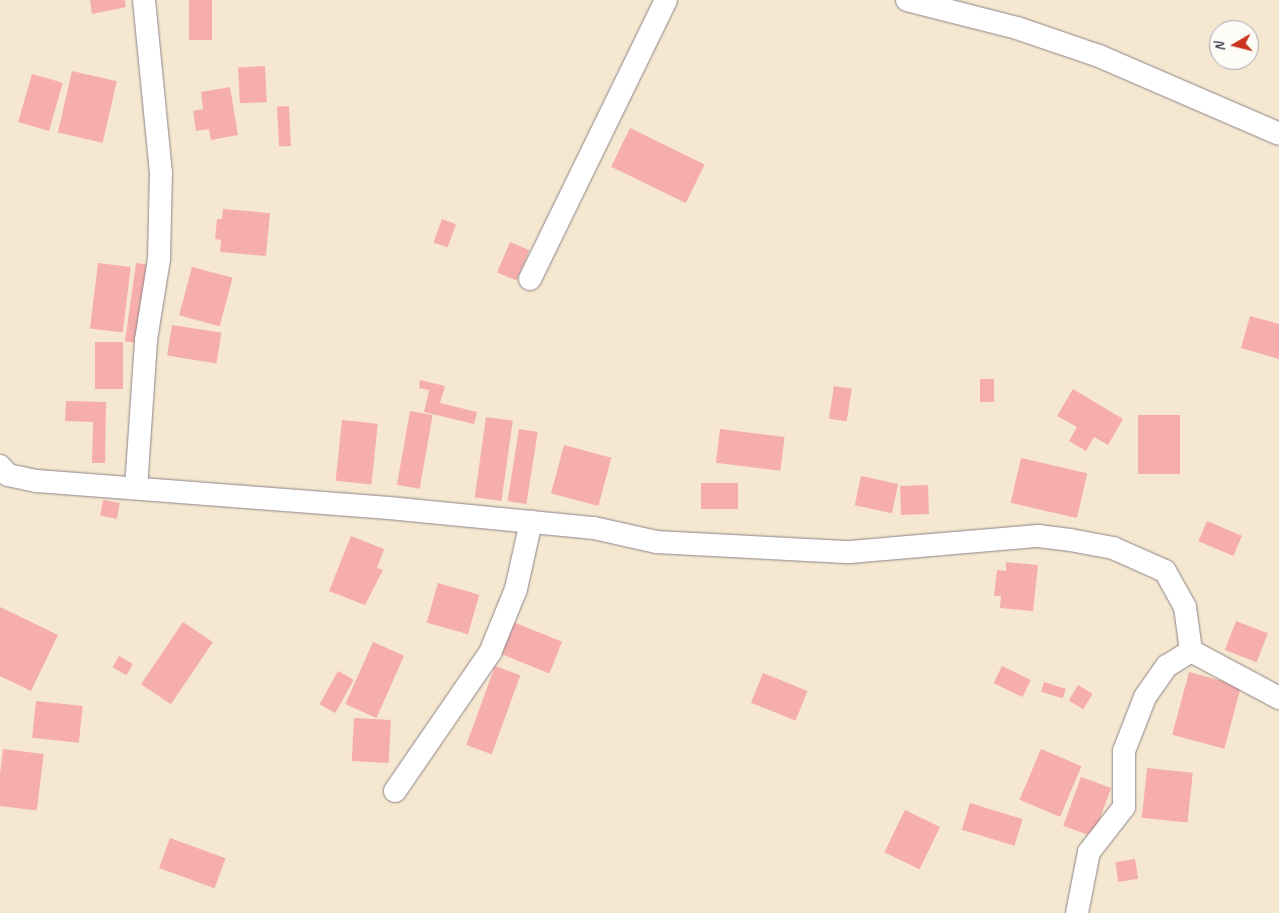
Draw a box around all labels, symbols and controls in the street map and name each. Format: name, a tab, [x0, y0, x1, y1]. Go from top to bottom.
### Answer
north arrow	[1209, 20, 1259, 70]
text: N	[1211, 42, 1229, 53]

